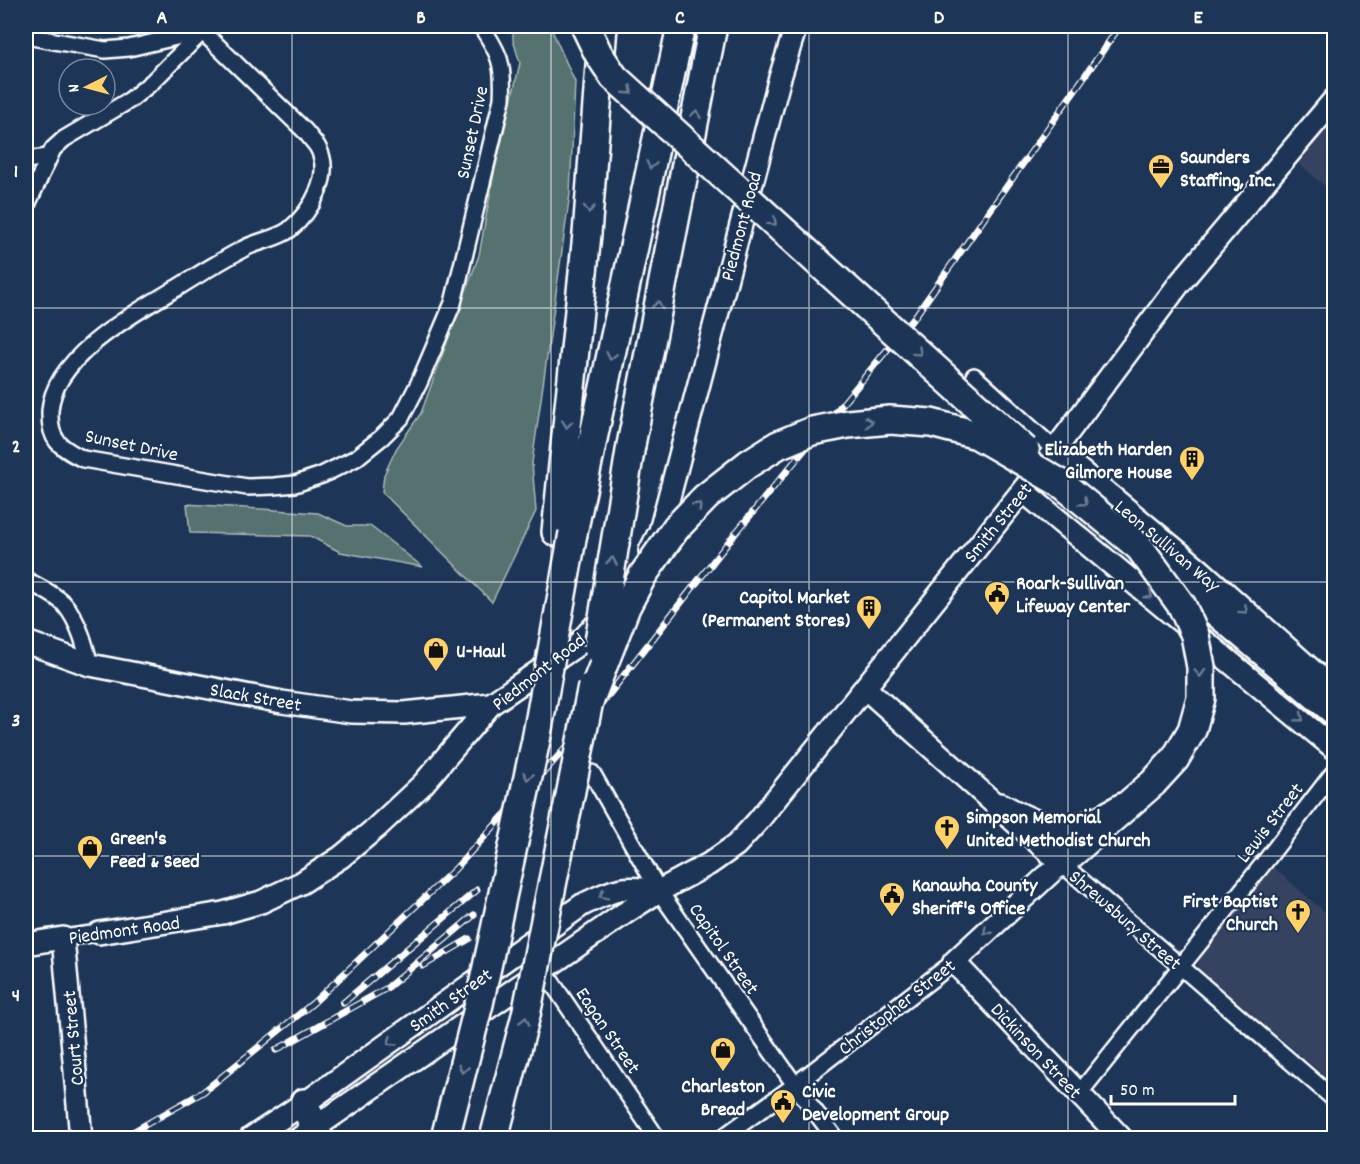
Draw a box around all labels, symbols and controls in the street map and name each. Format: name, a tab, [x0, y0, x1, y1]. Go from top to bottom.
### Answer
text: A	[157, 5, 168, 33]
text: B	[416, 5, 426, 33]
text: C	[675, 5, 685, 33]
text: D	[934, 5, 945, 33]
text: E	[1193, 5, 1203, 33]
north arrow	[57, 57, 117, 117]
text: N	[63, 83, 86, 93]
street label: Sunset Drive	[450, 83, 497, 182]
one-way arrow	[622, 83, 633, 94]
one-way arrow	[689, 109, 702, 119]
place label: Saunders Staffing, Inc.	[1180, 145, 1275, 196]
office icon: Saunders Staffing, Inc.	[1146, 152, 1176, 190]
text: 1	[14, 159, 18, 187]
one-way arrow	[645, 159, 658, 169]
street label: Piedmont Road	[715, 169, 771, 285]
one-way arrow	[583, 205, 596, 214]
one-way arrow	[766, 215, 777, 226]
one-way arrow	[651, 300, 664, 310]
one-way arrow	[911, 345, 922, 356]
one-way arrow	[605, 350, 618, 360]
one-way arrow	[864, 416, 873, 429]
one-way arrow	[561, 420, 574, 429]
street label: Sunset Drive	[82, 423, 181, 470]
text: 2	[12, 434, 20, 462]
place label: Elizabeth Harden Gilmore House	[1044, 437, 1172, 488]
building icon: Elizabeth Harden Gilmore House	[1177, 444, 1207, 482]
street label: Smith Street	[958, 478, 1040, 570]
one-way arrow	[1077, 495, 1088, 506]
street label: Leon Sullivan Way	[1107, 495, 1226, 601]
one-way arrow	[691, 502, 702, 513]
one-way arrow	[605, 557, 618, 567]
place label: Roark-Sullivan Lifeway Center	[1016, 571, 1131, 622]
public building icon: Roark-Sullivan Lifeway Center	[982, 579, 1012, 617]
place label: Capitol Market (Permanent Stores)	[703, 585, 851, 636]
one-way arrow	[1142, 588, 1153, 599]
building icon: Capitol Market (Permanent Stores)	[854, 593, 884, 631]
one-way arrow	[1237, 603, 1248, 614]
street label: Piedmont Road	[487, 628, 593, 719]
shop icon: U-Haul	[421, 635, 451, 673]
place label: U-Haul	[456, 639, 506, 667]
one-way arrow	[1194, 669, 1207, 678]
street label: Slack Street	[208, 677, 303, 721]
text: 3	[12, 708, 20, 736]
one-way arrow	[1293, 711, 1304, 722]
one-way arrow	[522, 771, 535, 781]
street label: Lewis Street	[1231, 778, 1312, 870]
place label: Simpson Memorial United Methodist Church	[966, 805, 1150, 856]
church icon: Simpson Memorial United Methodist Church	[932, 813, 962, 851]
place label: Green's Feed & Seed	[110, 826, 200, 877]
shop icon: Green's Feed & Seed	[75, 833, 105, 871]
street label: Shrewsbury Street	[1061, 864, 1187, 978]
place label: Kanawha County Sheriff's Office	[912, 873, 1038, 924]
public building icon: Kanawha County Sheriff's Office	[877, 880, 907, 918]
one-way arrow	[598, 888, 609, 900]
place label: First Baptist Church	[1183, 889, 1279, 940]
church icon: First Baptist Church	[1283, 897, 1313, 935]
street label: Capitol Street	[681, 898, 765, 1001]
street label: Piedmont Road	[67, 910, 182, 954]
one-way arrow	[984, 924, 994, 935]
street label: Christopher Street	[833, 953, 963, 1063]
street label: Smith Street	[404, 962, 499, 1040]
text: 4	[12, 983, 20, 1011]
street label: Eagan Street	[567, 983, 646, 1081]
street label: Court Street	[57, 989, 93, 1086]
street label: Dickinson Street	[983, 998, 1087, 1107]
one-way arrow	[517, 1016, 530, 1026]
one-way arrow	[386, 1035, 397, 1046]
shop icon: Charleston Bread	[708, 1035, 738, 1073]
one-way arrow	[457, 1064, 470, 1074]
scale bar	[1111, 1068, 1236, 1106]
place label: Charleston Bread	[681, 1074, 765, 1125]
place label: Civic Development Group	[802, 1079, 949, 1130]
text: 50 m	[1120, 1079, 1155, 1104]
public building icon: Civic Development Group	[768, 1087, 798, 1125]

